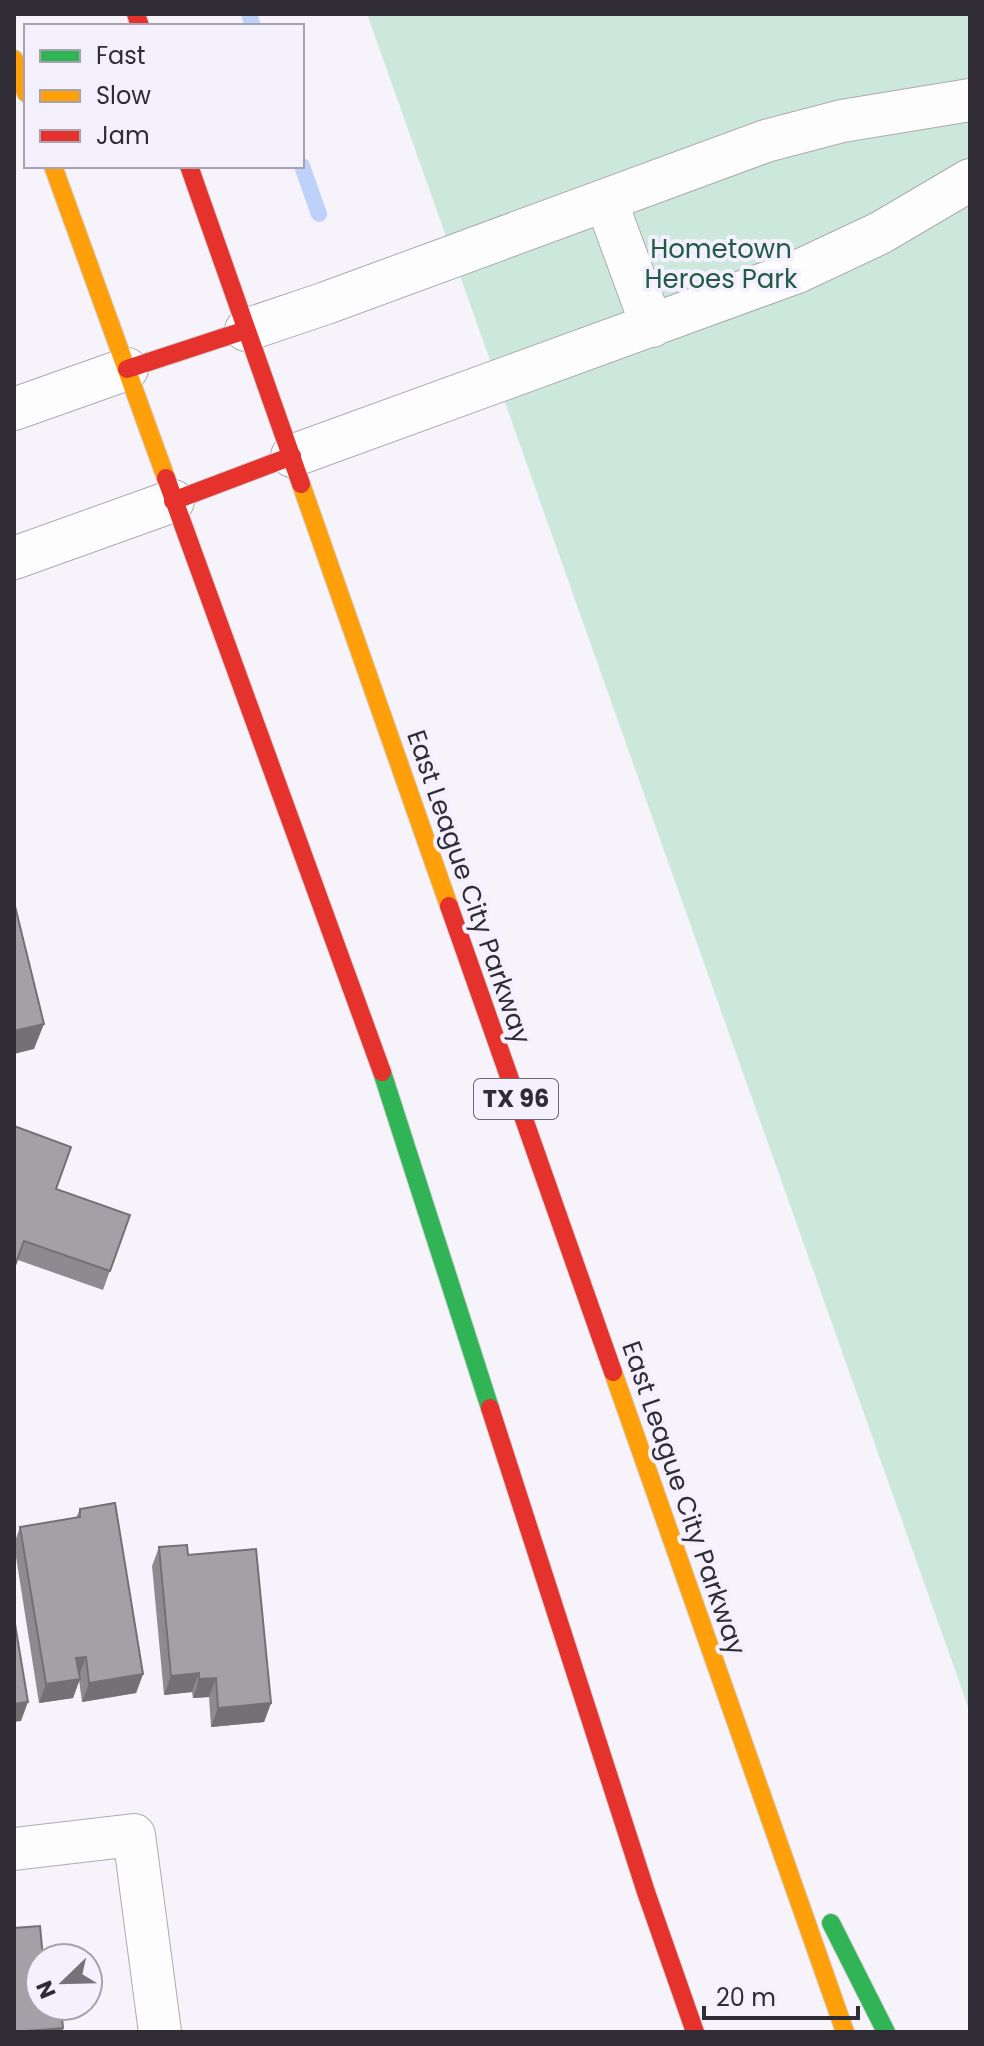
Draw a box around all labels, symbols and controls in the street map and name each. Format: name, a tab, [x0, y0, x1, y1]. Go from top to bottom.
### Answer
legend	[24, 24, 304, 168]
text: Fast	[96, 39, 146, 72]
text: Slow	[96, 79, 151, 112]
text: Jam	[96, 119, 150, 152]
park label: Hometown Heroes Park	[645, 231, 798, 297]
street label: East League City Parkway	[398, 725, 540, 1049]
road number: TX 96	[474, 1079, 558, 1119]
street label: East League City Parkway	[613, 1336, 755, 1660]
north arrow	[24, 1942, 104, 2022]
scale bar	[704, 1970, 858, 2020]
text: N	[29, 1976, 64, 2003]
text: 20 m	[716, 1981, 776, 2014]

